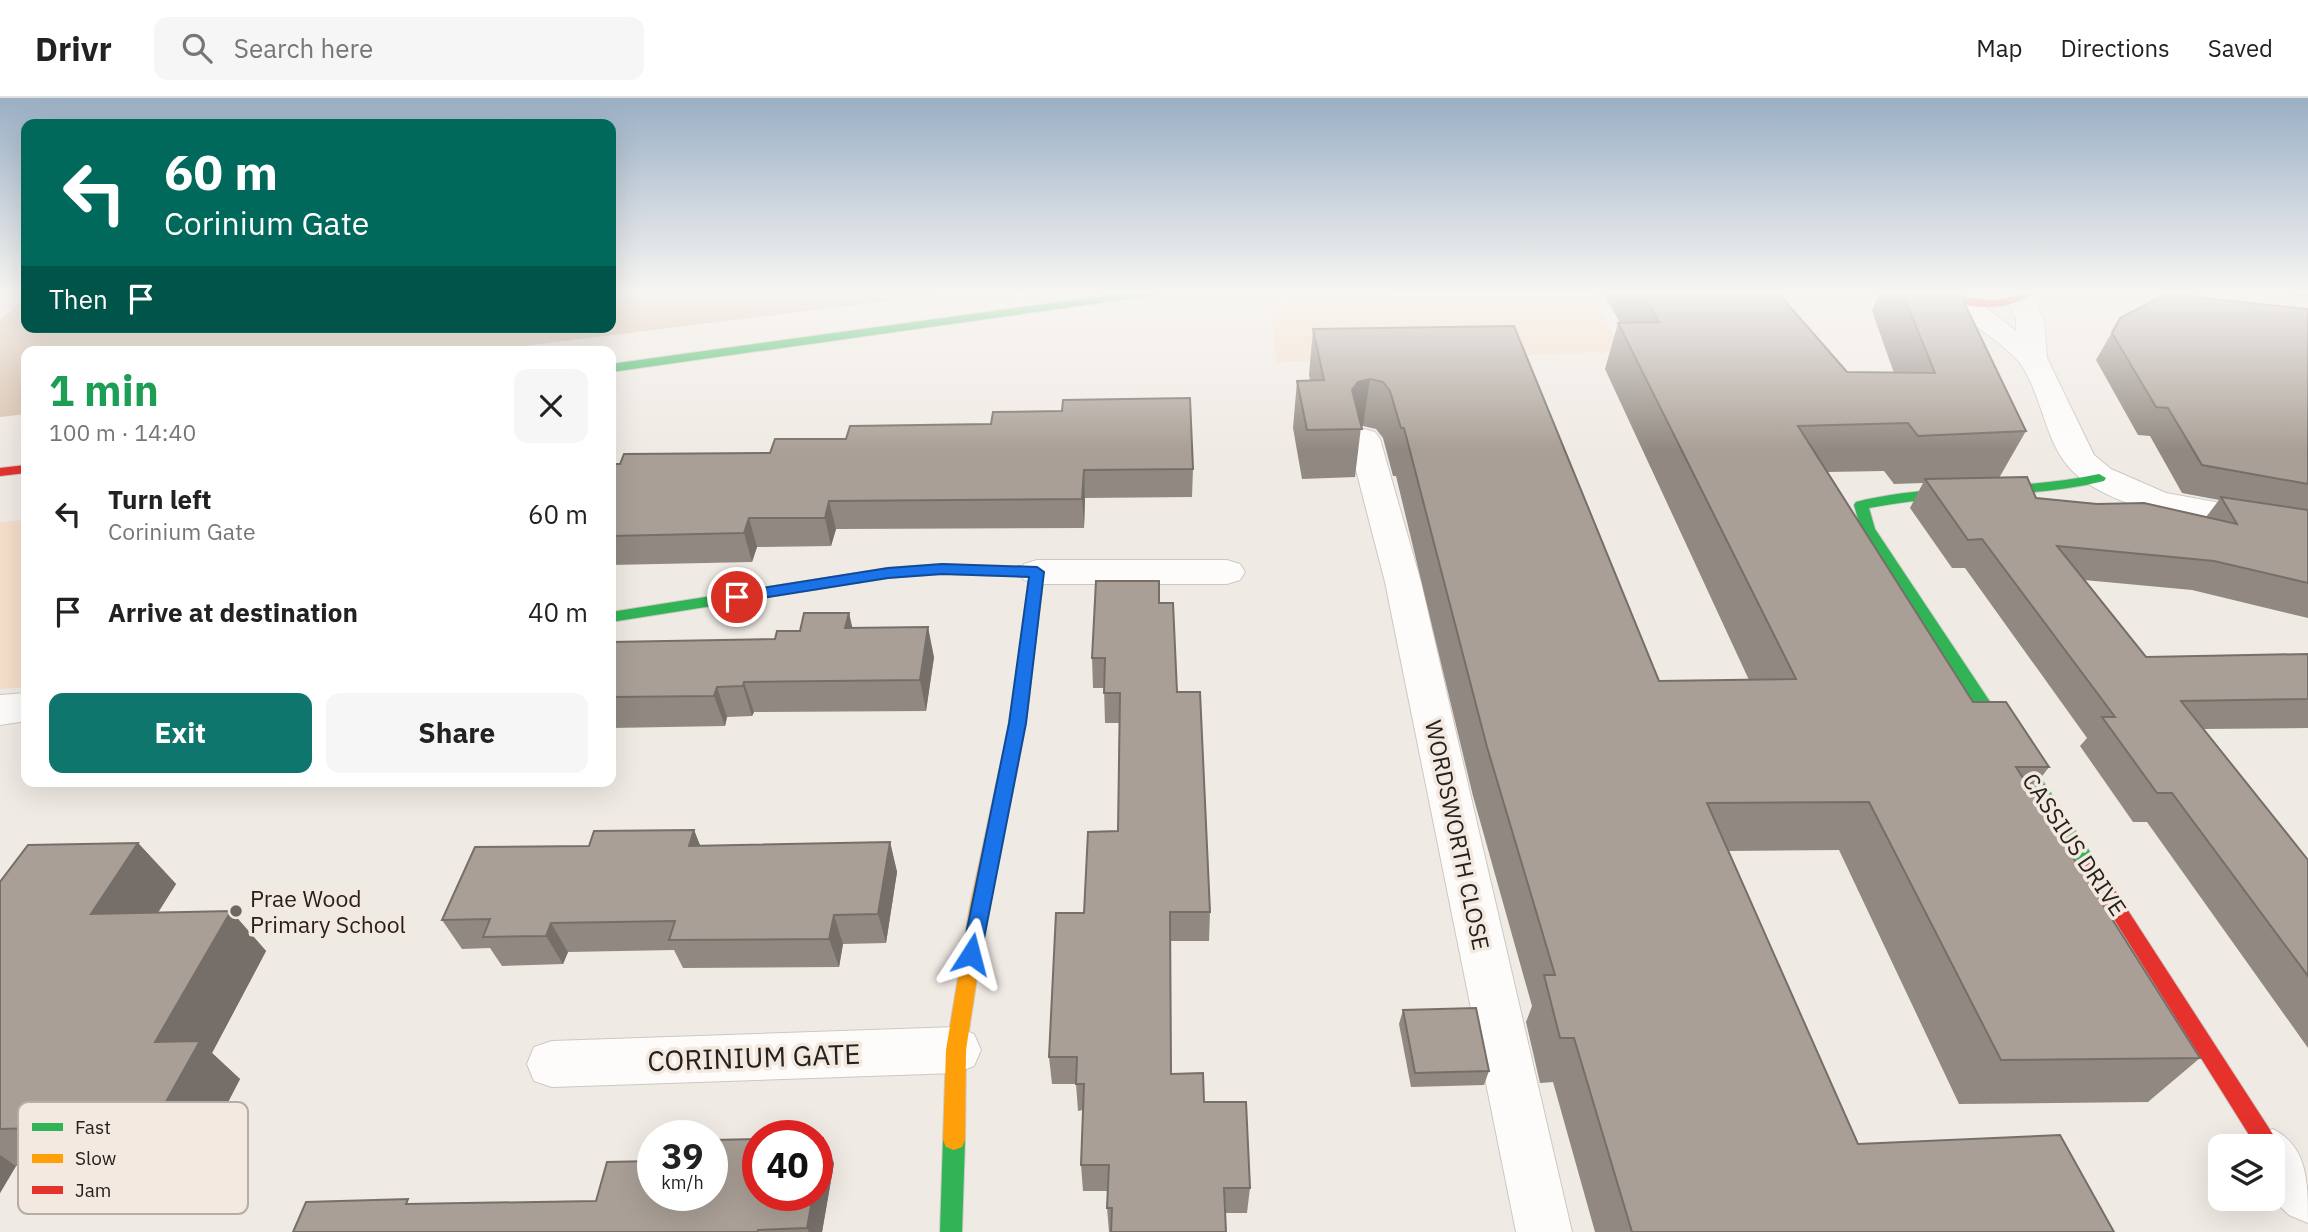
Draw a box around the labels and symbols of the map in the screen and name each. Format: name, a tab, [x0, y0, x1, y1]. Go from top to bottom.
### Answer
pin	[707, 567, 767, 627]
street label: WORDSWORTH CLOSE	[1419, 717, 1497, 953]
street label: CASSIUS DRIVE	[2016, 767, 2134, 921]
place label: Prae Wood Primary School	[250, 883, 406, 939]
marker: Prae Wood Primary School	[228, 903, 244, 919]
position arrow	[934, 917, 1008, 991]
street label: CORINIUM GATE	[647, 1035, 861, 1079]
legend	[18, 1102, 248, 1214]
text: Fast	[75, 1115, 111, 1139]
speed limit sign: 40	[742, 1120, 833, 1211]
text: Slow	[75, 1146, 116, 1170]
text: Jam	[75, 1178, 111, 1202]

